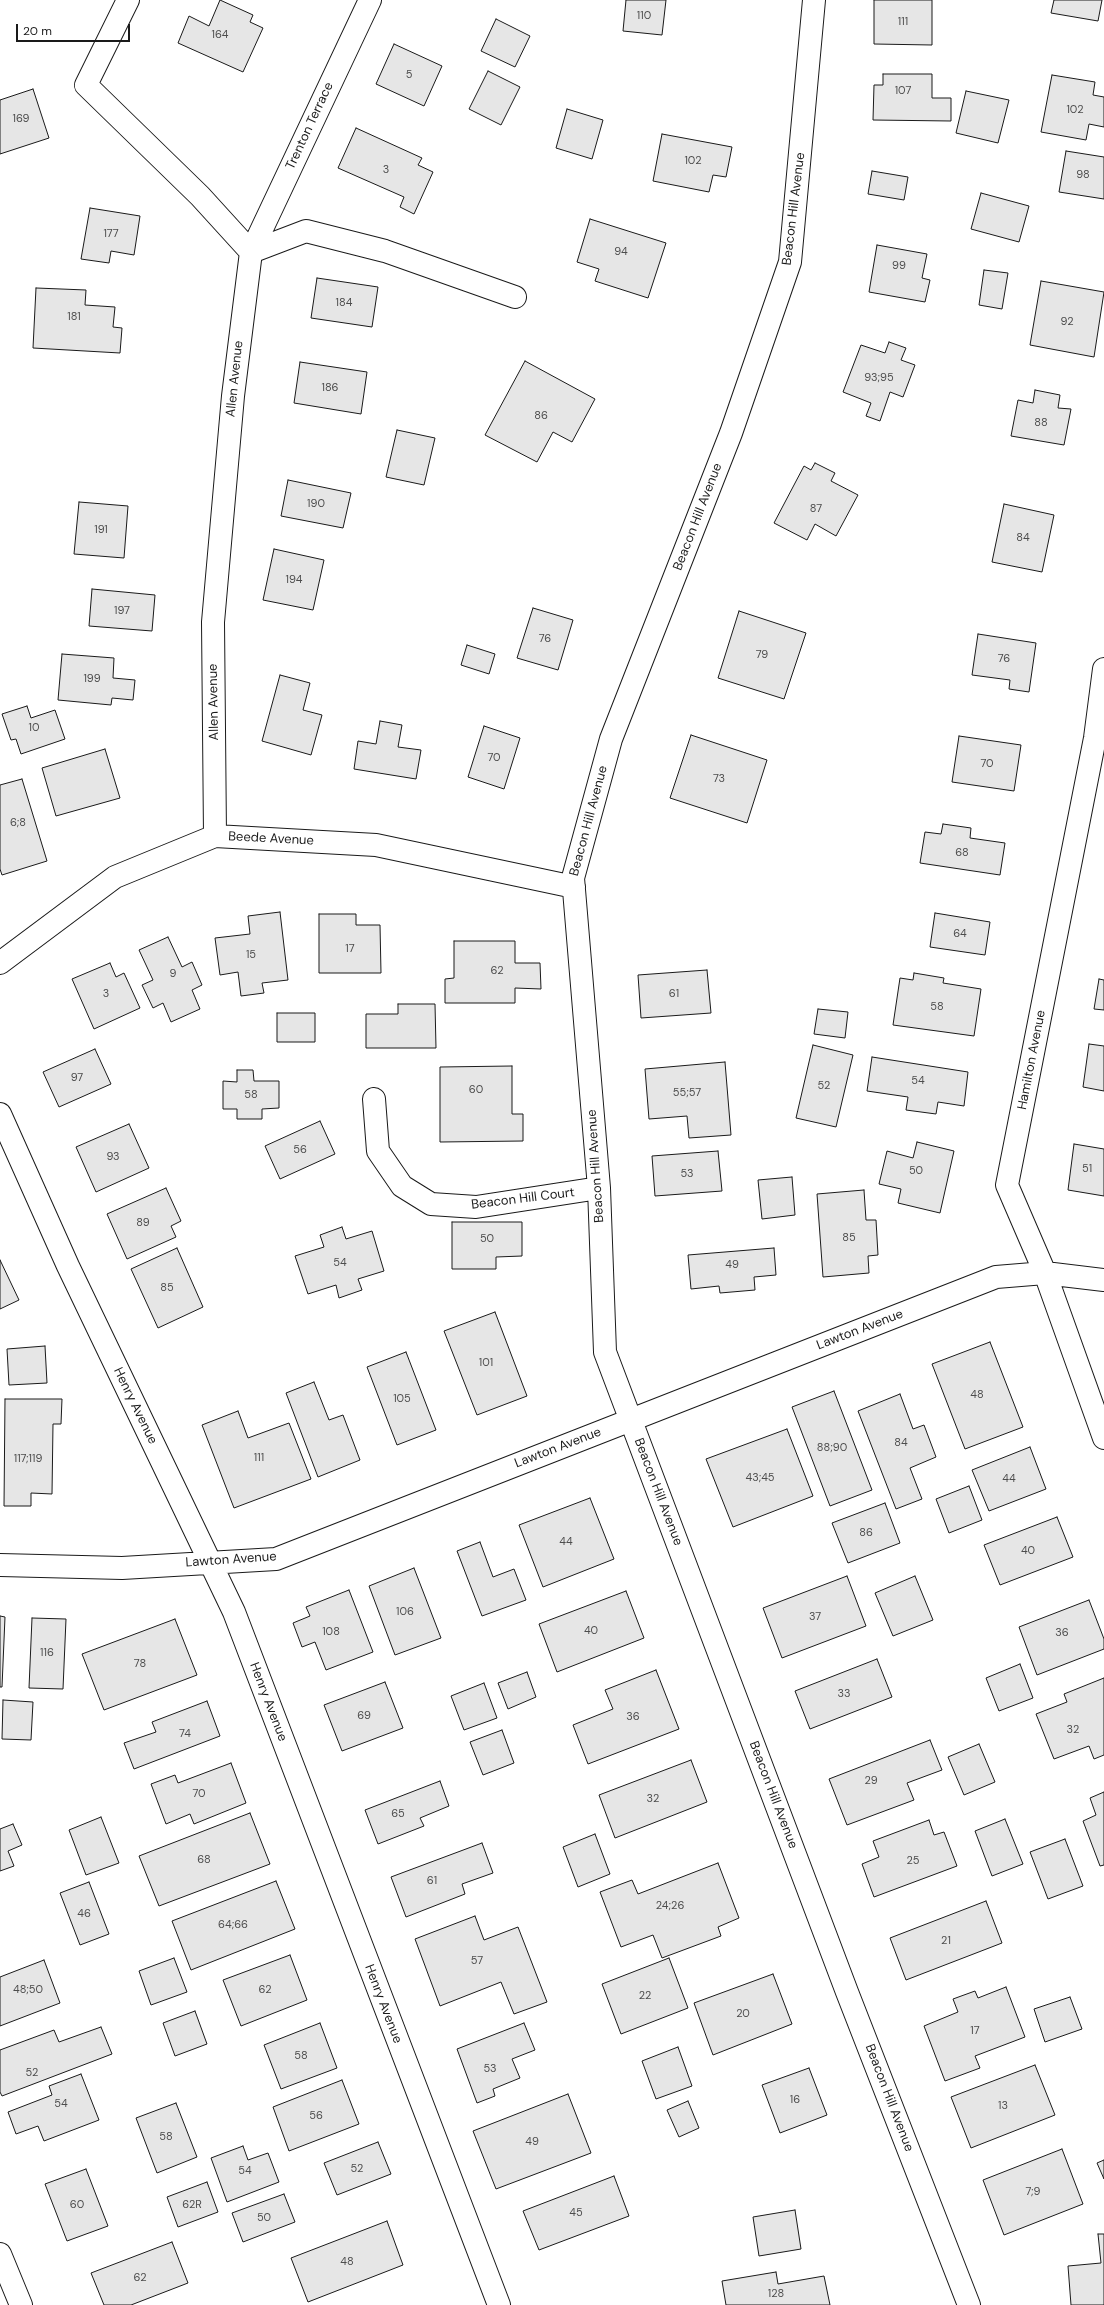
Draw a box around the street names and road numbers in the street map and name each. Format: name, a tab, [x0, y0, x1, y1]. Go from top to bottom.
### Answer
street label: Trenton Terrace	[283, 80, 337, 172]
street label: Beacon Hill Avenue	[779, 152, 809, 266]
street label: Allen Avenue	[223, 340, 247, 418]
street label: Beacon Hill Avenue	[670, 461, 726, 573]
street label: Allen Avenue	[206, 663, 222, 741]
street label: Beacon Hill Avenue	[567, 764, 611, 878]
street label: Beede Avenue	[228, 829, 314, 849]
street label: Hamilton Avenue	[1015, 1009, 1049, 1111]
street label: Beacon Hill Avenue	[584, 1109, 608, 1223]
street label: Beacon Hill Court	[470, 1185, 576, 1213]
street label: Lawton Avenue	[815, 1306, 905, 1354]
street label: Henry Avenue	[110, 1365, 160, 1447]
street label: Lawton Avenue	[513, 1424, 603, 1472]
street label: Beacon Hill Avenue	[630, 1436, 686, 1548]
street label: Lawton Avenue	[185, 1549, 277, 1571]
street label: Henry Avenue	[246, 1660, 290, 1744]
street label: Beacon Hill Avenue	[745, 1739, 801, 1851]
street label: Henry Avenue	[361, 1962, 405, 2046]
street label: Beacon Hill Avenue	[861, 2042, 917, 2154]

